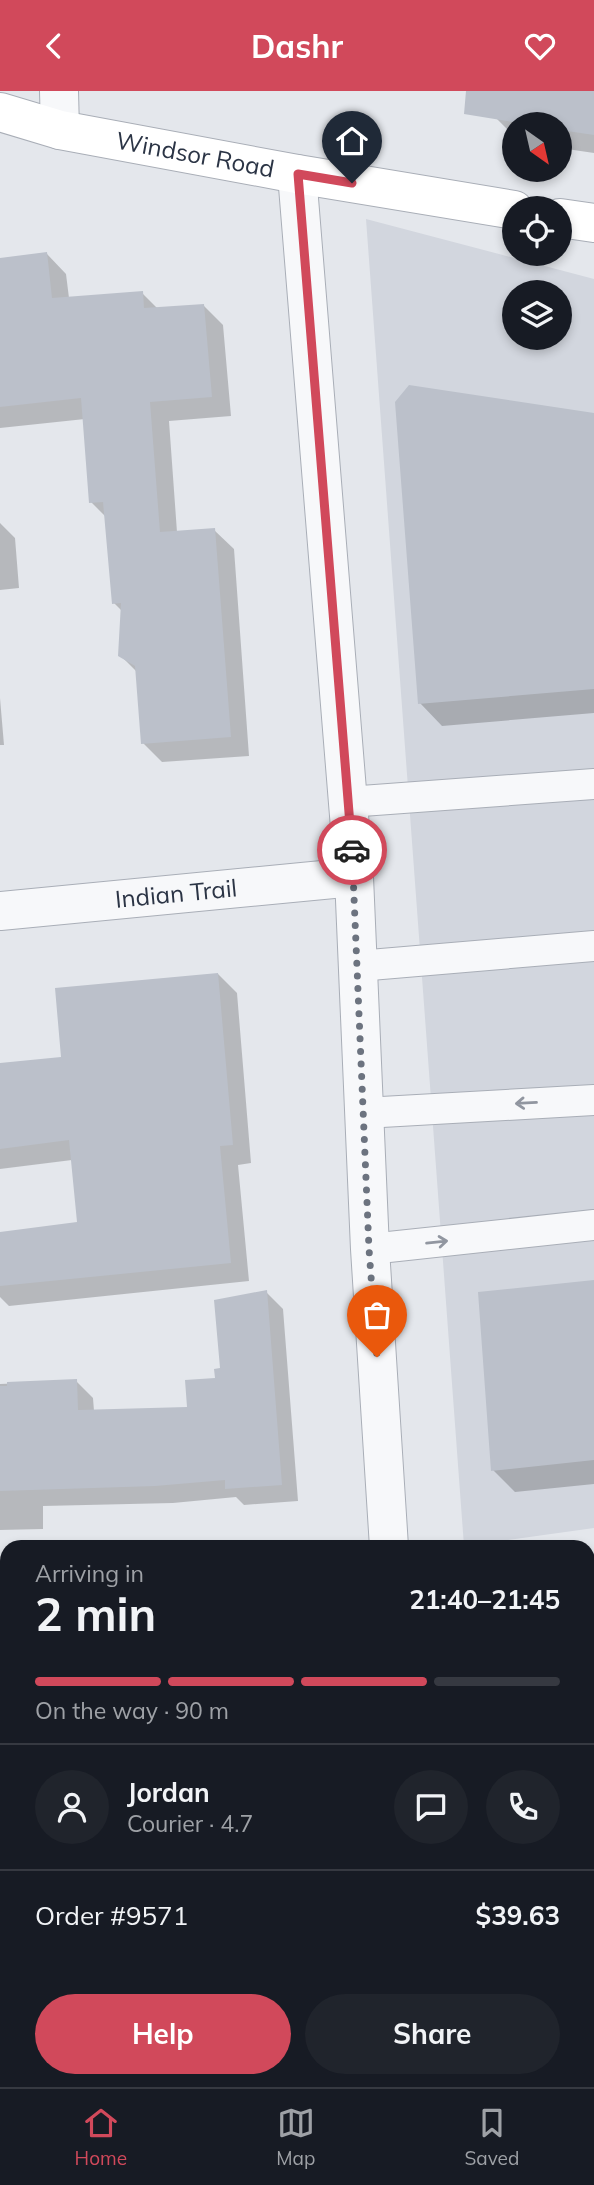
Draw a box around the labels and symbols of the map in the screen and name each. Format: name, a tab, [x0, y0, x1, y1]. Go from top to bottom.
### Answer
pin	[322, 111, 382, 183]
north arrow	[502, 112, 572, 182]
street label: Windsor Road	[114, 125, 277, 183]
courier	[317, 815, 387, 885]
street label: Indian Trail	[114, 872, 238, 914]
one-way arrow	[515, 1097, 538, 1110]
one-way arrow	[426, 1235, 448, 1248]
pin	[347, 1285, 407, 1357]

